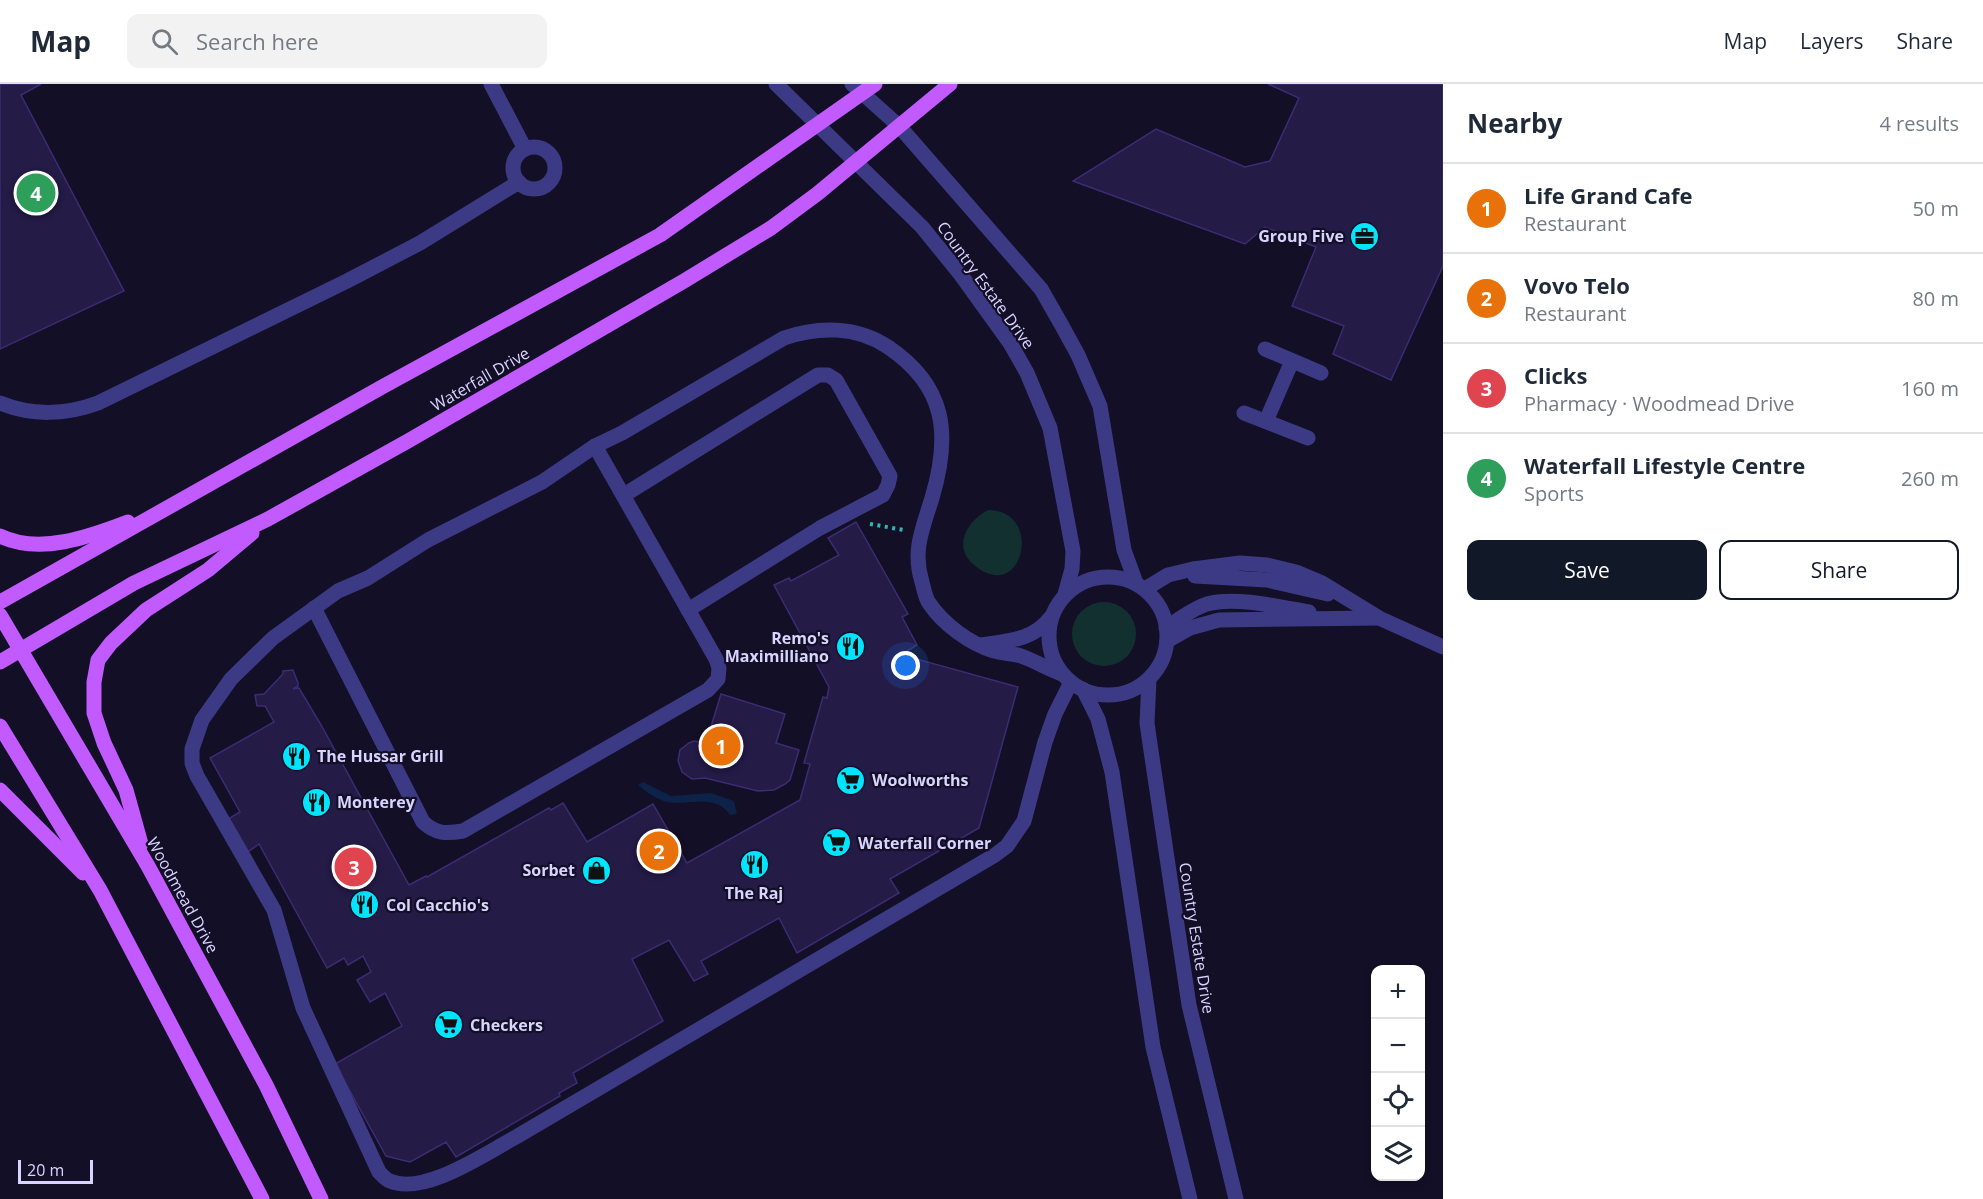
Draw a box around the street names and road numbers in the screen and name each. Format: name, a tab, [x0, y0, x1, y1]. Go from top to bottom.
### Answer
street label: Country Estate Drive	[932, 217, 1040, 353]
street label: Waterfall Drive	[427, 342, 533, 416]
street label: Woodmead Drive	[142, 833, 224, 957]
street label: Country Estate Drive	[1174, 861, 1220, 1015]

